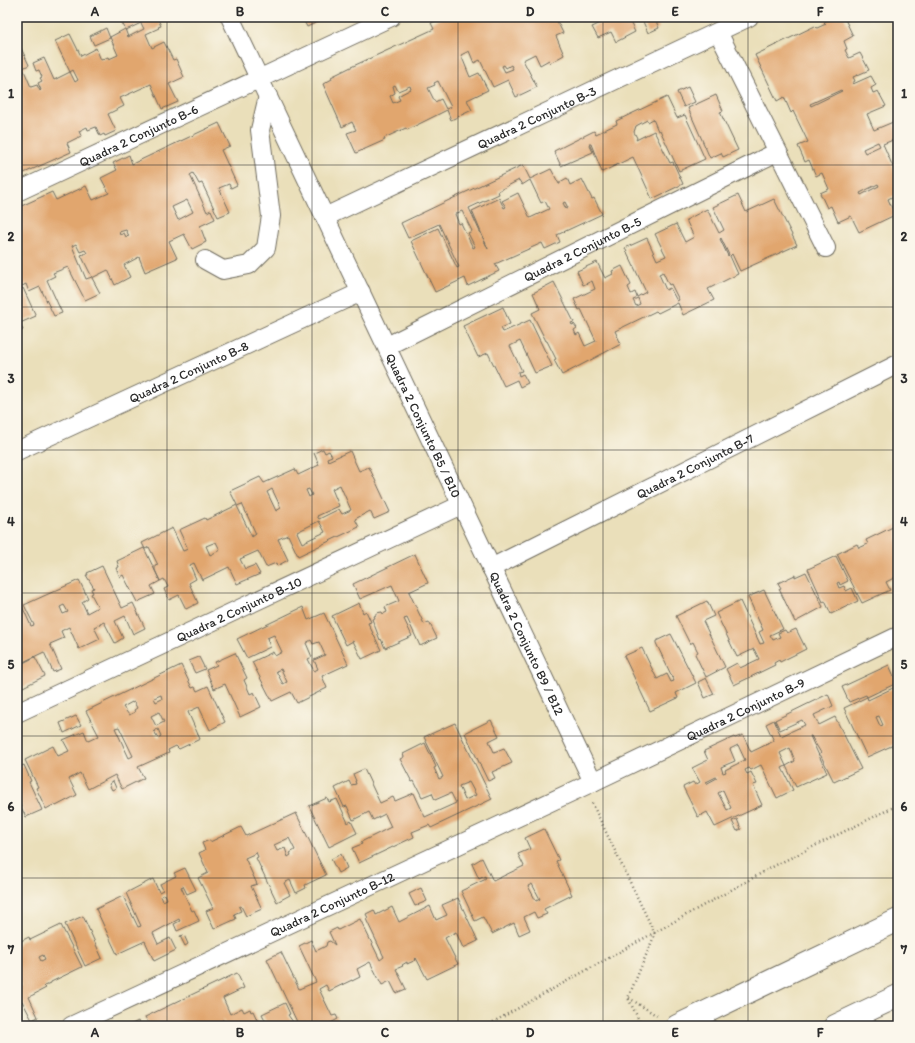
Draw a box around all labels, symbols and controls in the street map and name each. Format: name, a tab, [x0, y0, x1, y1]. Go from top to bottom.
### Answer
text: A	[90, 4, 100, 19]
text: B	[236, 4, 245, 19]
text: C	[381, 4, 390, 19]
text: D	[526, 4, 535, 19]
text: E	[671, 4, 679, 19]
text: F	[817, 4, 824, 19]
street label: Quadra 2 Conjunto B-3	[475, 83, 599, 152]
text: 1	[8, 86, 14, 101]
text: 1	[901, 86, 907, 101]
street label: Quadra 2 Conjunto B-6	[76, 101, 200, 169]
street label: Quadra 2 Conjunto B-5	[521, 213, 644, 284]
text: 2	[8, 229, 15, 244]
text: 2	[901, 229, 908, 244]
street label: Quadra 2 Conjunto B-8	[126, 338, 251, 406]
street label: Quadra 2 Conjunto B5 / B10	[383, 351, 464, 500]
text: 3	[7, 371, 15, 386]
text: 3	[900, 371, 908, 386]
street label: Quadra 2 Conjunto B-7	[634, 430, 756, 501]
text: 4	[7, 514, 15, 529]
text: 4	[900, 514, 908, 529]
street label: Quadra 2 Conjunto B9 / B12	[487, 569, 568, 717]
street label: Quadra 2 Conjunto B-10	[174, 573, 304, 645]
text: 5	[8, 657, 15, 672]
text: 5	[901, 657, 908, 672]
street label: Quadra 2 Conjunto B-9	[684, 674, 807, 744]
text: 6	[8, 799, 15, 814]
text: 6	[901, 799, 908, 814]
street label: Quadra 2 Conjunto B-12	[267, 868, 397, 940]
text: 7	[7, 942, 15, 957]
text: 7	[900, 942, 908, 957]
text: A	[90, 1025, 100, 1040]
text: B	[236, 1025, 245, 1040]
text: C	[381, 1025, 390, 1040]
text: D	[526, 1025, 535, 1040]
text: E	[671, 1025, 679, 1040]
text: F	[817, 1025, 824, 1040]

